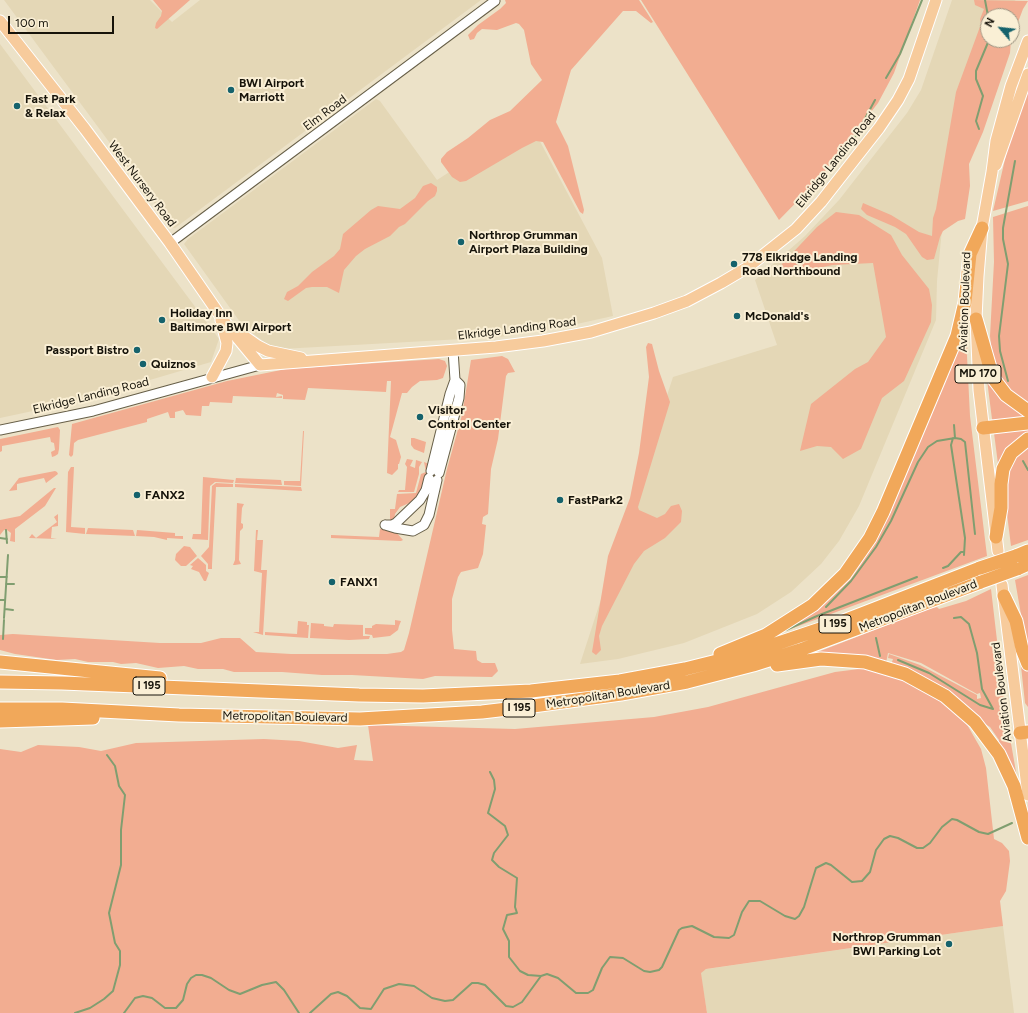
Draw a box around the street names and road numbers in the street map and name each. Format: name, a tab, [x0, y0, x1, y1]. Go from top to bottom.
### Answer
street label: Elm Road	[300, 92, 350, 134]
street label: Elkridge Landing Road	[793, 109, 879, 211]
street label: West Nursery Road	[105, 138, 179, 230]
street label: Aviation Boulevard	[956, 252, 974, 352]
street label: Elkridge Landing Road	[457, 315, 577, 343]
road number: MD 170	[955, 365, 1001, 383]
street label: Elkridge Landing Road	[31, 375, 151, 417]
street label: Metropolitan Boulevard	[857, 577, 979, 635]
road number: I 195	[819, 615, 851, 633]
street label: Aviation Boulevard	[989, 641, 1015, 743]
road number: I 195	[133, 677, 165, 695]
street label: Metropolitan Boulevard	[545, 678, 671, 712]
road number: I 195	[503, 699, 535, 717]
street label: Metropolitan Boulevard	[222, 709, 348, 725]

